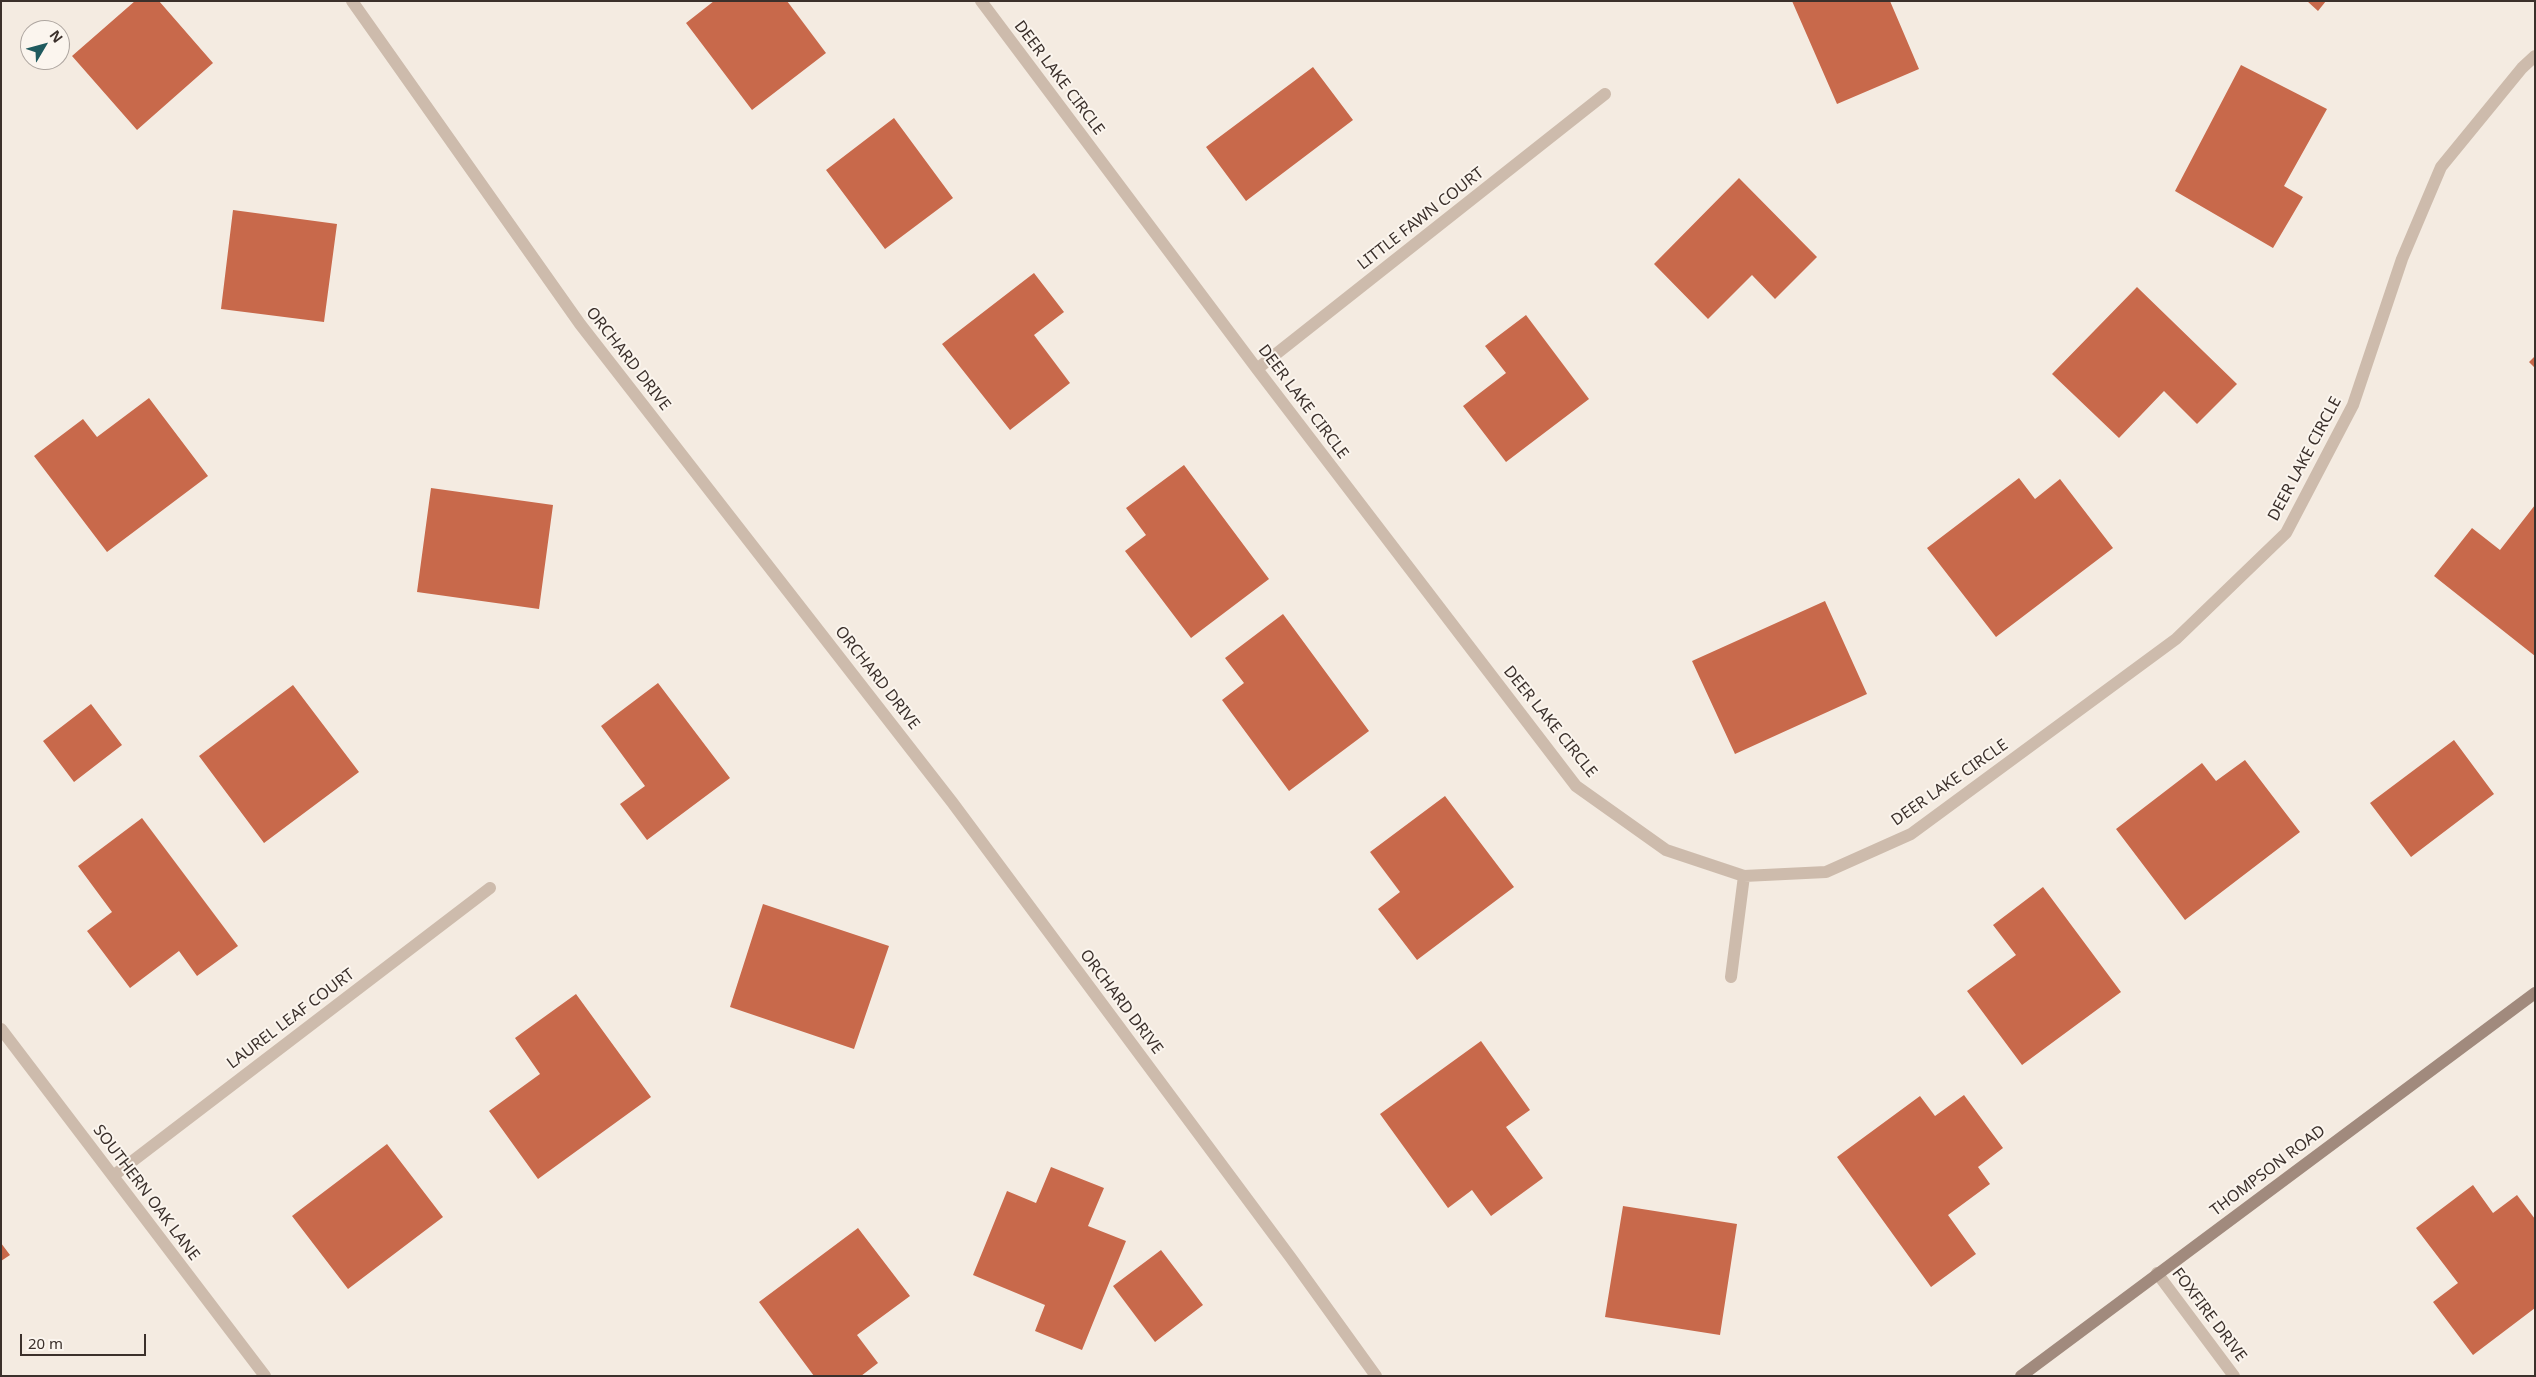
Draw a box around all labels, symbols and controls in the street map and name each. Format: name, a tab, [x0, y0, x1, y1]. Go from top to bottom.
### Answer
street label: DEER LAKE CIRCLE	[1010, 17, 1108, 139]
north arrow	[20, 20, 70, 70]
text: N	[46, 26, 68, 47]
street label: LITTLE FAWN COURT	[1354, 164, 1488, 274]
street label: ORCHARD DRIVE	[582, 303, 674, 415]
street label: DEER LAKE CIRCLE	[1254, 341, 1352, 463]
street label: DEER LAKE CIRCLE	[2264, 394, 2346, 524]
street label: ORCHARD DRIVE	[831, 622, 923, 734]
street label: DEER LAKE CIRCLE	[1499, 662, 1601, 782]
street label: DEER LAKE CIRCLE	[1888, 736, 2012, 830]
street label: ORCHARD DRIVE	[1075, 946, 1167, 1058]
street label: LAUREL LEAF COURT	[224, 965, 358, 1073]
street label: SOUTHERN OAK LANE	[89, 1121, 203, 1265]
street label: THOMPSON ROAD	[2207, 1121, 2329, 1221]
street label: FOXFIRE DRIVE	[2168, 1264, 2250, 1366]
scale bar	[22, 1324, 149, 1356]
text: 20 m	[28, 1333, 63, 1353]

